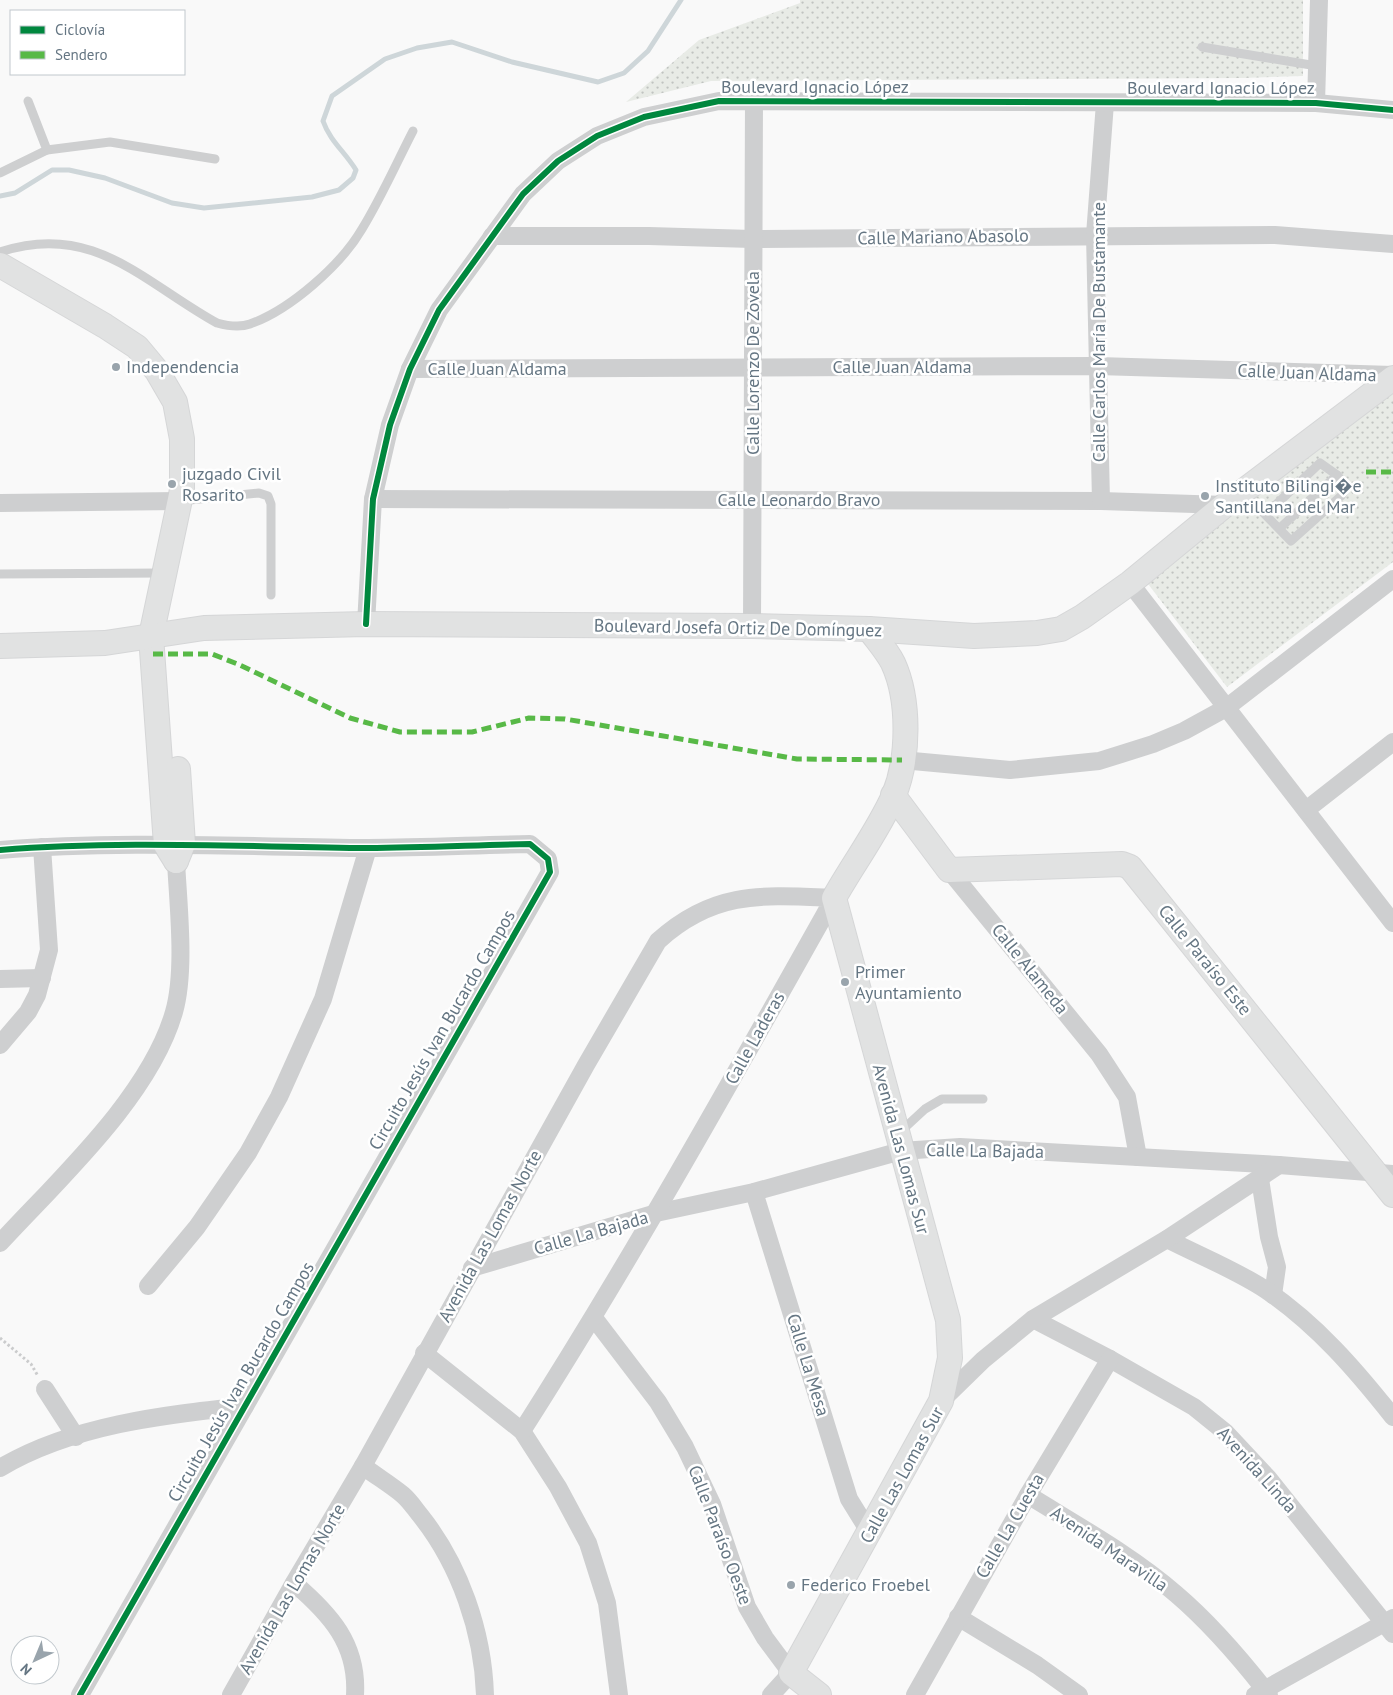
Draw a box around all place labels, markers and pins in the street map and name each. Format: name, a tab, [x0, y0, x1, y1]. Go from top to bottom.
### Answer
place label: Independencia	[126, 355, 239, 378]
marker: Independencia	[110, 361, 122, 373]
place label: juzgado Civil Rosarito	[182, 462, 282, 506]
place label: Instituto Bilingi�e Santillana del Mar	[1215, 474, 1362, 518]
marker: juzgado Civil Rosarito	[166, 478, 178, 490]
marker: Instituto Bilingi�e Santillana del Mar	[1199, 490, 1211, 502]
place label: Primer Ayuntamiento	[855, 960, 962, 1004]
marker: Primer Ayuntamiento	[839, 976, 851, 988]
place label: Federico Froebel	[801, 1573, 930, 1596]
marker: Federico Froebel	[785, 1579, 797, 1591]

